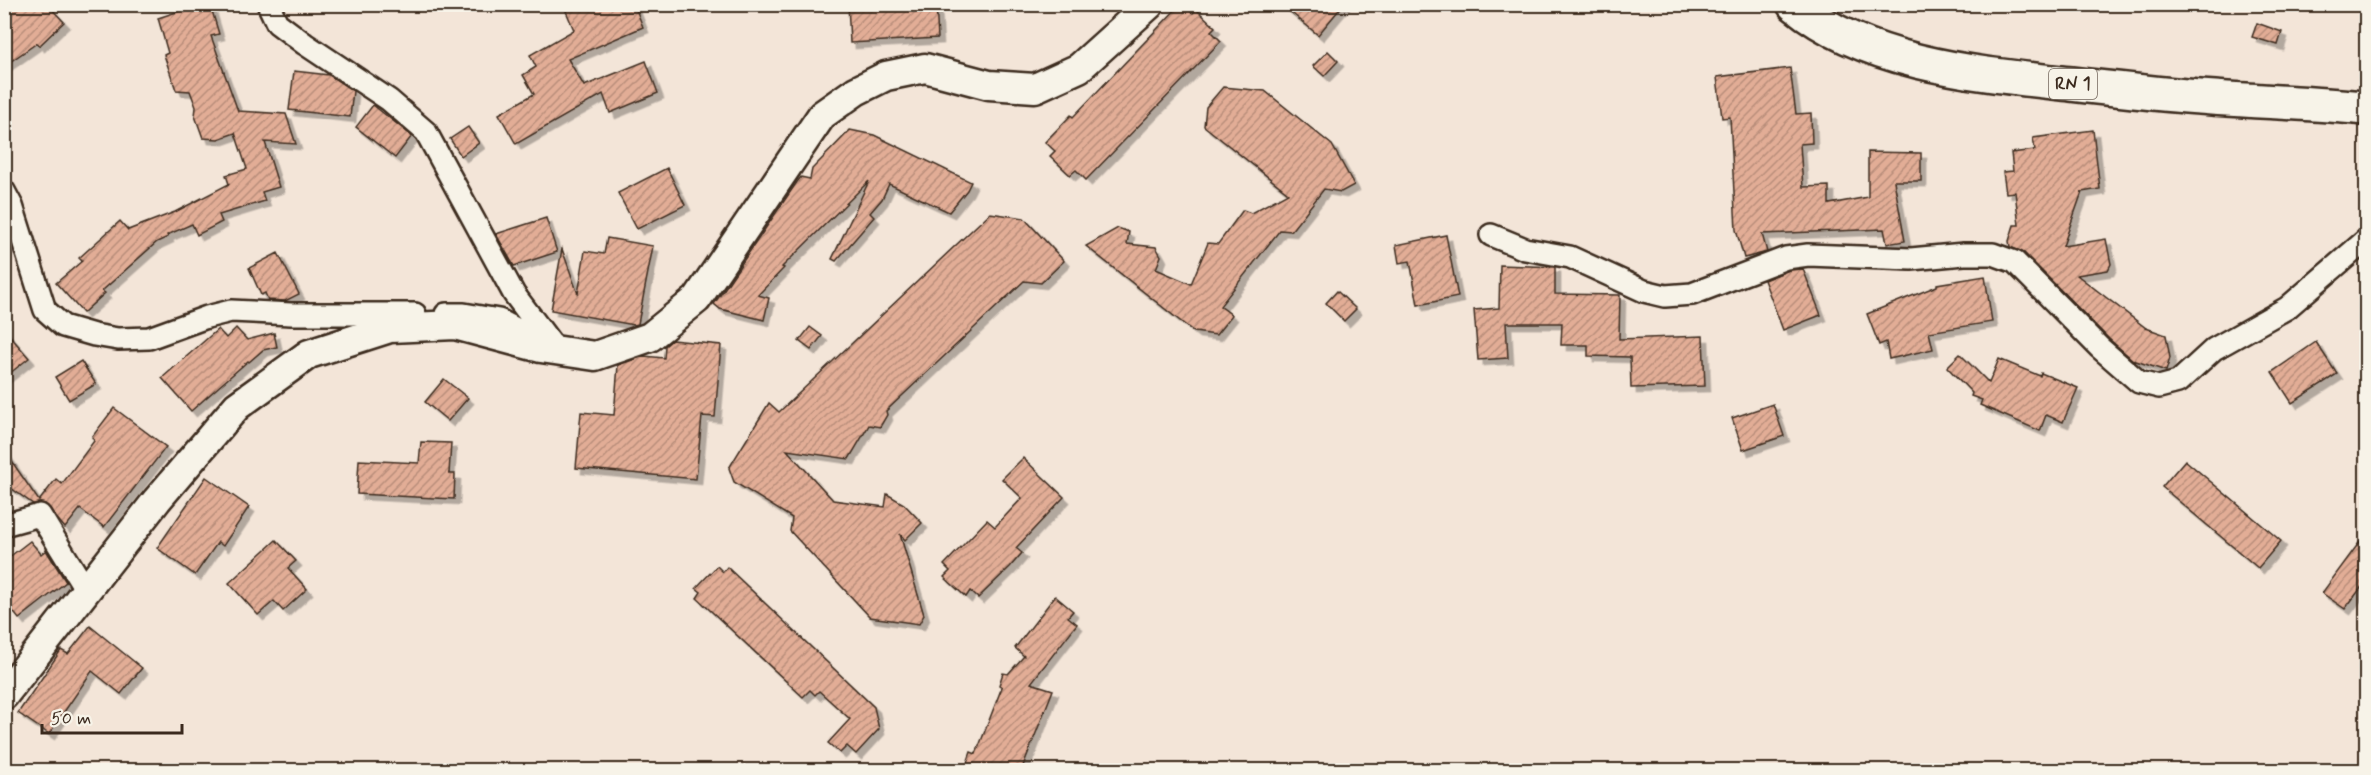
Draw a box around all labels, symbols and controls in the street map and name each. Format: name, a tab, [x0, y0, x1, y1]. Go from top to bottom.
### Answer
road number: RN 1	[2049, 69, 2097, 99]
scale bar	[42, 697, 182, 735]
text: 50 m	[51, 707, 91, 731]

